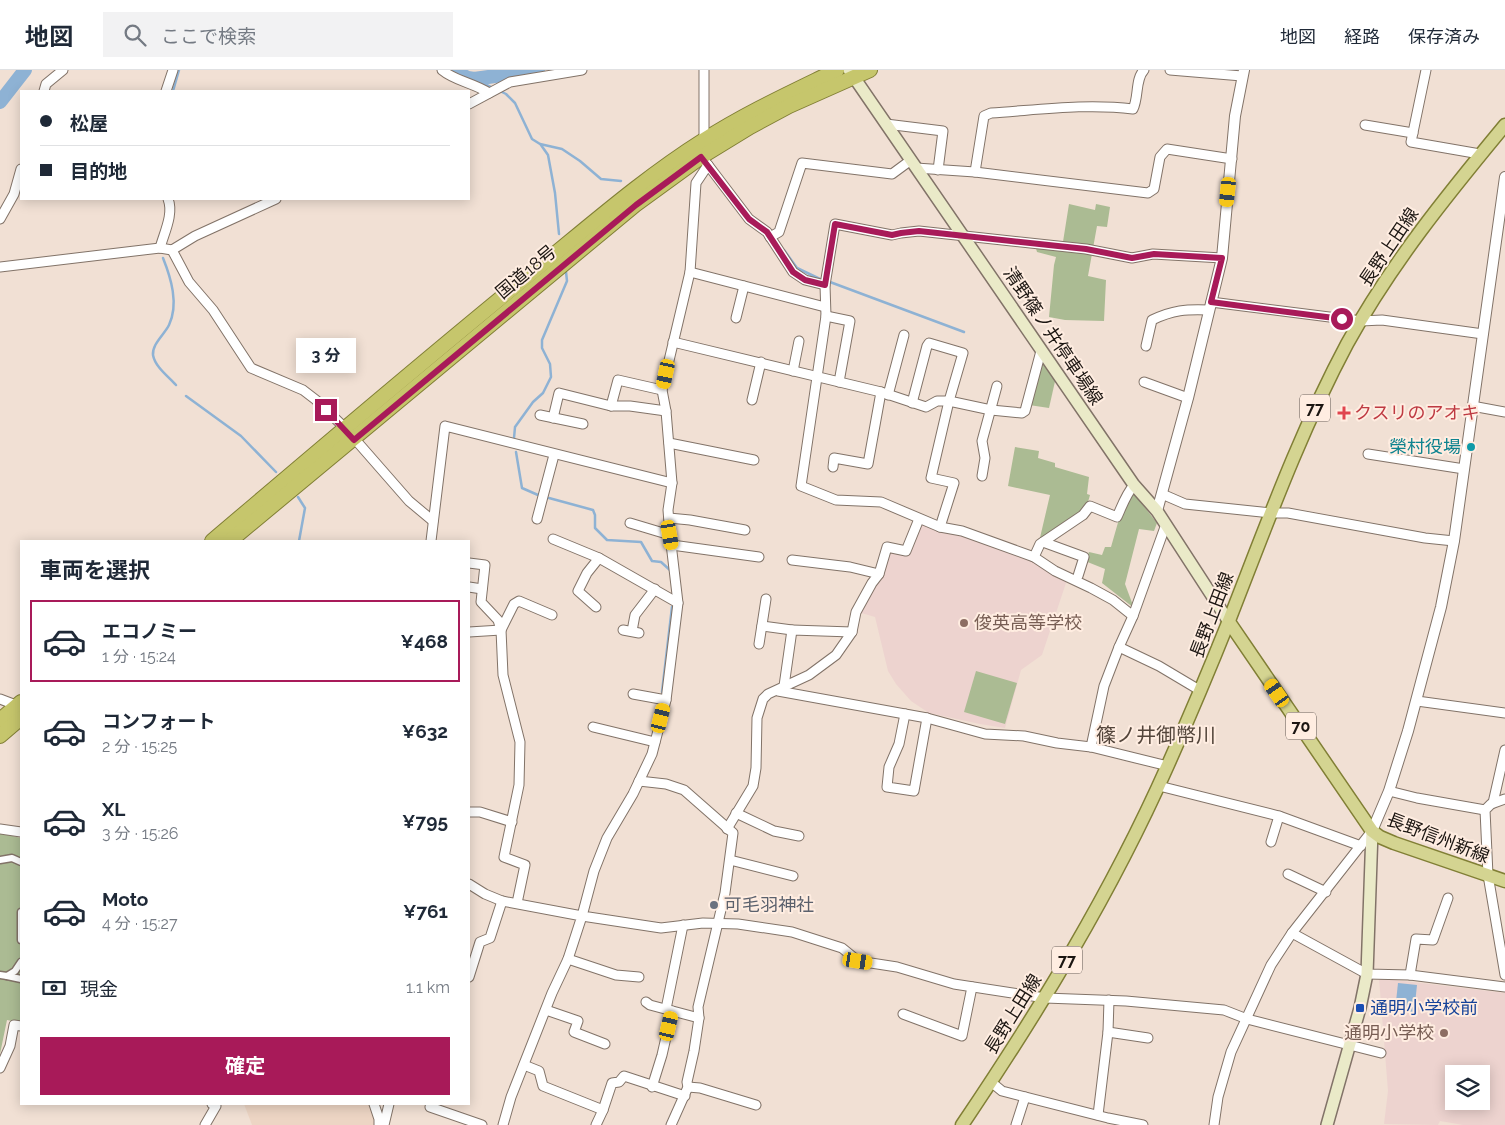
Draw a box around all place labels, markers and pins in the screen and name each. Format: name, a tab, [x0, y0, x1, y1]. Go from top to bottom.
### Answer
place label: クスリのアオキ	[1354, 402, 1479, 423]
marker: クスリのアオキ	[1338, 407, 1350, 419]
place label: 榮村役場	[1389, 436, 1461, 457]
marker: 榮村役場	[1465, 441, 1477, 453]
place label: 俊英高等学校	[974, 612, 1082, 633]
marker: 俊英高等学校	[958, 617, 970, 629]
place label: 可毛羽神社	[724, 894, 814, 915]
marker: 可毛羽神社	[708, 899, 720, 911]
place label: 通明小学校前	[1370, 997, 1478, 1018]
marker: 通明小学校前	[1354, 1002, 1366, 1014]
place label: 通明小学校	[1344, 1022, 1434, 1043]
marker: 通明小学校	[1438, 1027, 1450, 1039]

